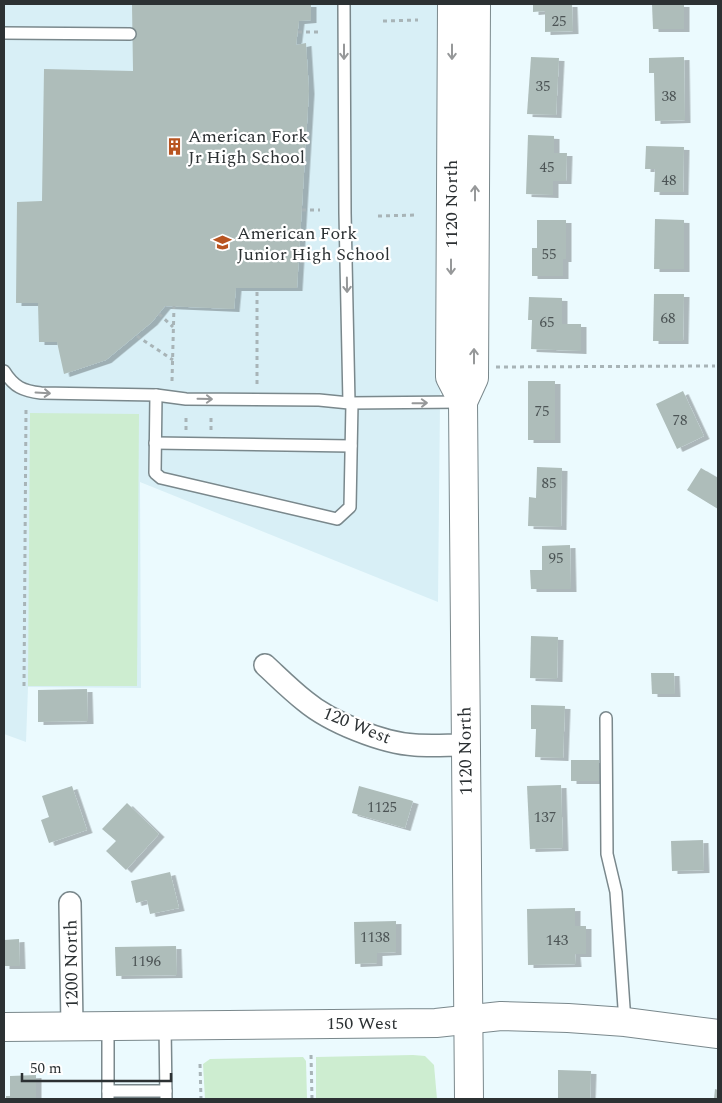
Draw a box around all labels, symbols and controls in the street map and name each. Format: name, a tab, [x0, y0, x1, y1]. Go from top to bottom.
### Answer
house number: 25	[551, 10, 567, 33]
one-way arrow	[339, 44, 349, 60]
one-way arrow	[447, 44, 457, 60]
house number: 35	[535, 75, 551, 98]
house number: 38	[661, 85, 677, 108]
place label: American Fork Jr High School	[188, 123, 308, 171]
building icon: American Fork Jr High School	[164, 136, 184, 156]
house number: 45	[539, 156, 555, 179]
street label: 1120 North	[438, 160, 465, 248]
house number: 48	[661, 169, 677, 192]
one-way arrow	[470, 185, 479, 201]
place label: American Fork Junior High School	[237, 220, 390, 268]
school or university icon: American Fork Junior High School	[213, 233, 233, 253]
house number: 55	[541, 243, 557, 266]
one-way arrow	[446, 259, 456, 275]
one-way arrow	[342, 277, 351, 293]
house number: 68	[660, 307, 676, 330]
house number: 65	[539, 311, 555, 334]
one-way arrow	[469, 348, 479, 364]
one-way arrow	[35, 388, 51, 397]
one-way arrow	[197, 394, 213, 404]
one-way arrow	[412, 398, 428, 408]
house number: 75	[534, 400, 550, 423]
house number: 78	[672, 409, 688, 432]
house number: 85	[541, 472, 557, 495]
house number: 95	[548, 547, 564, 570]
street label: 120 West	[319, 700, 395, 751]
street label: 1120 North	[451, 706, 480, 796]
house number: 1125	[367, 796, 397, 819]
house number: 137	[534, 806, 556, 829]
street label: 1200 North	[57, 919, 86, 1009]
house number: 1138	[360, 926, 390, 949]
house number: 143	[546, 929, 569, 952]
house number: 1196	[131, 950, 161, 973]
street label: 150 West	[326, 1010, 398, 1037]
scale bar	[22, 1050, 171, 1082]
text: 50 m	[30, 1057, 62, 1080]

